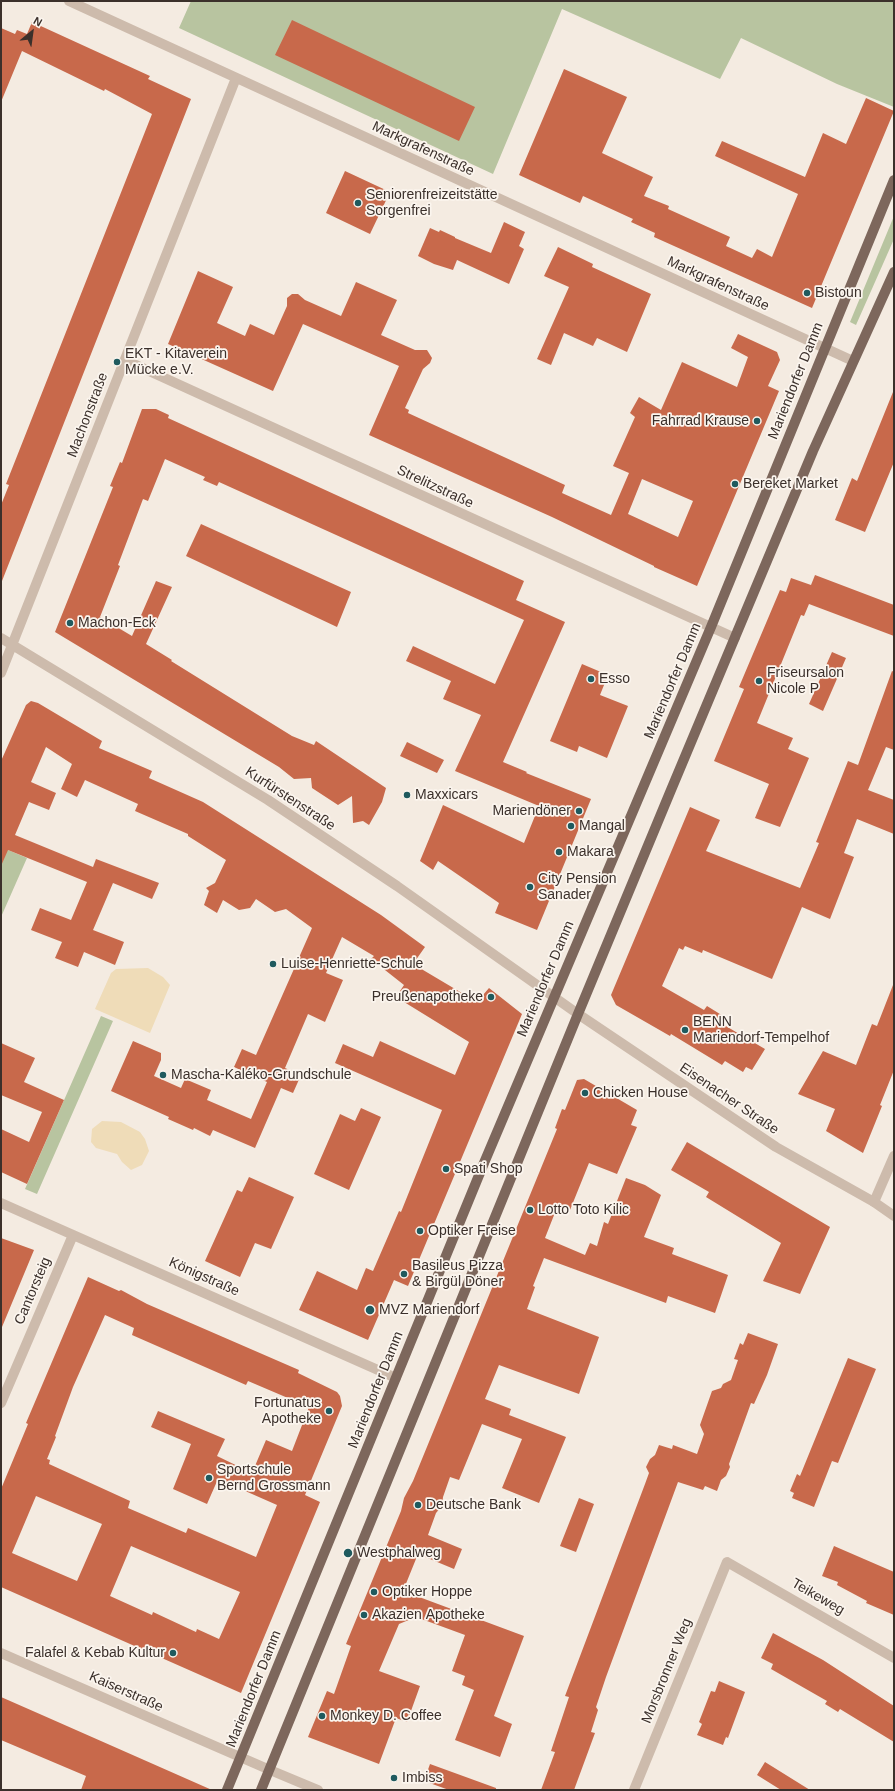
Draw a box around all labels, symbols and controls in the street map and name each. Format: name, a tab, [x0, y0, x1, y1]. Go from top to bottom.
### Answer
north arrow	[12, 12, 52, 52]
text: N	[31, 14, 44, 29]
street label: Markgrafenstraße	[369, 118, 477, 180]
place label: Seniorenfreizeitstätte Sorgenfrei	[366, 187, 498, 220]
marker: Seniorenfreizeitstätte Sorgenfrei	[353, 198, 363, 208]
street label: Markgrafenstraße	[664, 253, 772, 315]
place label: Bistoun	[815, 285, 862, 301]
marker: Bistoun	[802, 288, 812, 298]
street label: Mariendorfer Damm	[765, 320, 827, 442]
place label: EKT - Kitaverein Mücke e.V.	[125, 346, 227, 378]
marker: EKT - Kitaverein Mücke e.V.	[112, 357, 122, 367]
street label: Machonstraße	[64, 370, 112, 460]
place label: Fahrrad Krause	[652, 413, 749, 429]
marker: Fahrrad Krause	[752, 416, 762, 426]
street label: Strelitzstraße	[394, 462, 476, 512]
place label: Bereket Market	[743, 476, 838, 492]
marker: Bereket Market	[730, 479, 740, 489]
place label: Machon-Eck	[78, 615, 156, 631]
marker: Machon-Eck	[65, 618, 75, 628]
street label: Mariendorfer Damm	[641, 620, 705, 742]
place label: Friseursalon Nicole P	[767, 665, 844, 698]
place label: Esso	[599, 671, 630, 687]
marker: Esso	[586, 674, 596, 684]
marker: Friseursalon Nicole P	[754, 676, 764, 686]
street label: Kurfürstenstraße	[242, 764, 338, 834]
place label: Maxxicars	[415, 787, 478, 803]
marker: Maxxicars	[402, 790, 412, 800]
place label: Mariendöner	[492, 803, 571, 819]
marker: Mariendöner	[574, 806, 584, 816]
place label: Mangal	[579, 818, 625, 834]
marker: Mangal	[566, 821, 576, 831]
place label: Makara	[567, 844, 614, 860]
marker: Makara	[554, 847, 564, 857]
place label: City Pension Sanader	[538, 871, 617, 904]
marker: City Pension Sanader	[525, 882, 535, 892]
street label: Mariendorfer Damm	[514, 918, 578, 1040]
place label: Luise-Henriette-Schule	[281, 956, 423, 972]
marker: Luise-Henriette-Schule	[268, 959, 278, 969]
place label: Preußenapotheke	[372, 989, 483, 1005]
marker: Preußenapotheke	[486, 992, 496, 1002]
place label: BENN Mariendorf-Tempelhof	[693, 1014, 829, 1046]
marker: BENN Mariendorf-Tempelhof	[680, 1025, 690, 1035]
street label: Eisenacher Straße	[676, 1060, 782, 1138]
place label: Mascha-Kaléko-Grundschule	[171, 1067, 352, 1083]
marker: Mascha-Kaléko-Grundschule	[158, 1070, 168, 1080]
place label: Chicken House	[593, 1085, 688, 1101]
marker: Chicken House	[580, 1088, 590, 1098]
place label: Spati Shop	[454, 1161, 522, 1177]
marker: Spati Shop	[441, 1164, 451, 1174]
place label: Lotto Toto Kilic	[538, 1202, 629, 1218]
marker: Lotto Toto Kilic	[525, 1205, 535, 1215]
place label: Optiker Freise	[428, 1223, 516, 1239]
marker: Optiker Freise	[415, 1226, 425, 1236]
street label: Königstraße	[166, 1254, 242, 1300]
street label: Cantorsteig	[11, 1255, 55, 1327]
place label: Basileus Pizza & Birgül Döner	[412, 1258, 503, 1290]
marker: Basileus Pizza & Birgül Döner	[399, 1269, 409, 1279]
place label: MVZ Mariendorf	[379, 1302, 479, 1318]
marker: MVZ Mariendorf	[364, 1304, 376, 1316]
street label: Mariendorfer Damm	[345, 1329, 407, 1451]
place label: Fortunatus Apotheke	[254, 1395, 321, 1428]
marker: Fortunatus Apotheke	[324, 1406, 334, 1416]
place label: Sportschule Bernd Grossmann	[217, 1462, 331, 1494]
marker: Sportschule Bernd Grossmann	[204, 1473, 214, 1483]
place label: Deutsche Bank	[426, 1497, 521, 1513]
marker: Deutsche Bank	[413, 1500, 423, 1510]
place label: Westphalweg	[357, 1545, 441, 1561]
marker: Westphalweg	[342, 1547, 354, 1559]
street label: Teikeweg	[789, 1575, 847, 1619]
place label: Optiker Hoppe	[382, 1584, 472, 1600]
marker: Optiker Hoppe	[369, 1587, 379, 1597]
place label: Akazien Apotheke	[372, 1607, 485, 1623]
marker: Akazien Apotheke	[359, 1610, 369, 1620]
street label: Morsbronner Weg	[638, 1616, 696, 1726]
street label: Mariendorfer Damm	[223, 1628, 285, 1750]
place label: Falafel & Kebab Kultur	[25, 1645, 165, 1661]
marker: Falafel & Kebab Kultur	[168, 1648, 178, 1658]
street label: Kaiserstraße	[86, 1668, 166, 1716]
place label: Monkey D. Coffee	[330, 1708, 442, 1724]
marker: Monkey D. Coffee	[317, 1711, 327, 1721]
place label: Imbiss	[402, 1770, 442, 1786]
marker: Imbiss	[389, 1773, 399, 1783]

